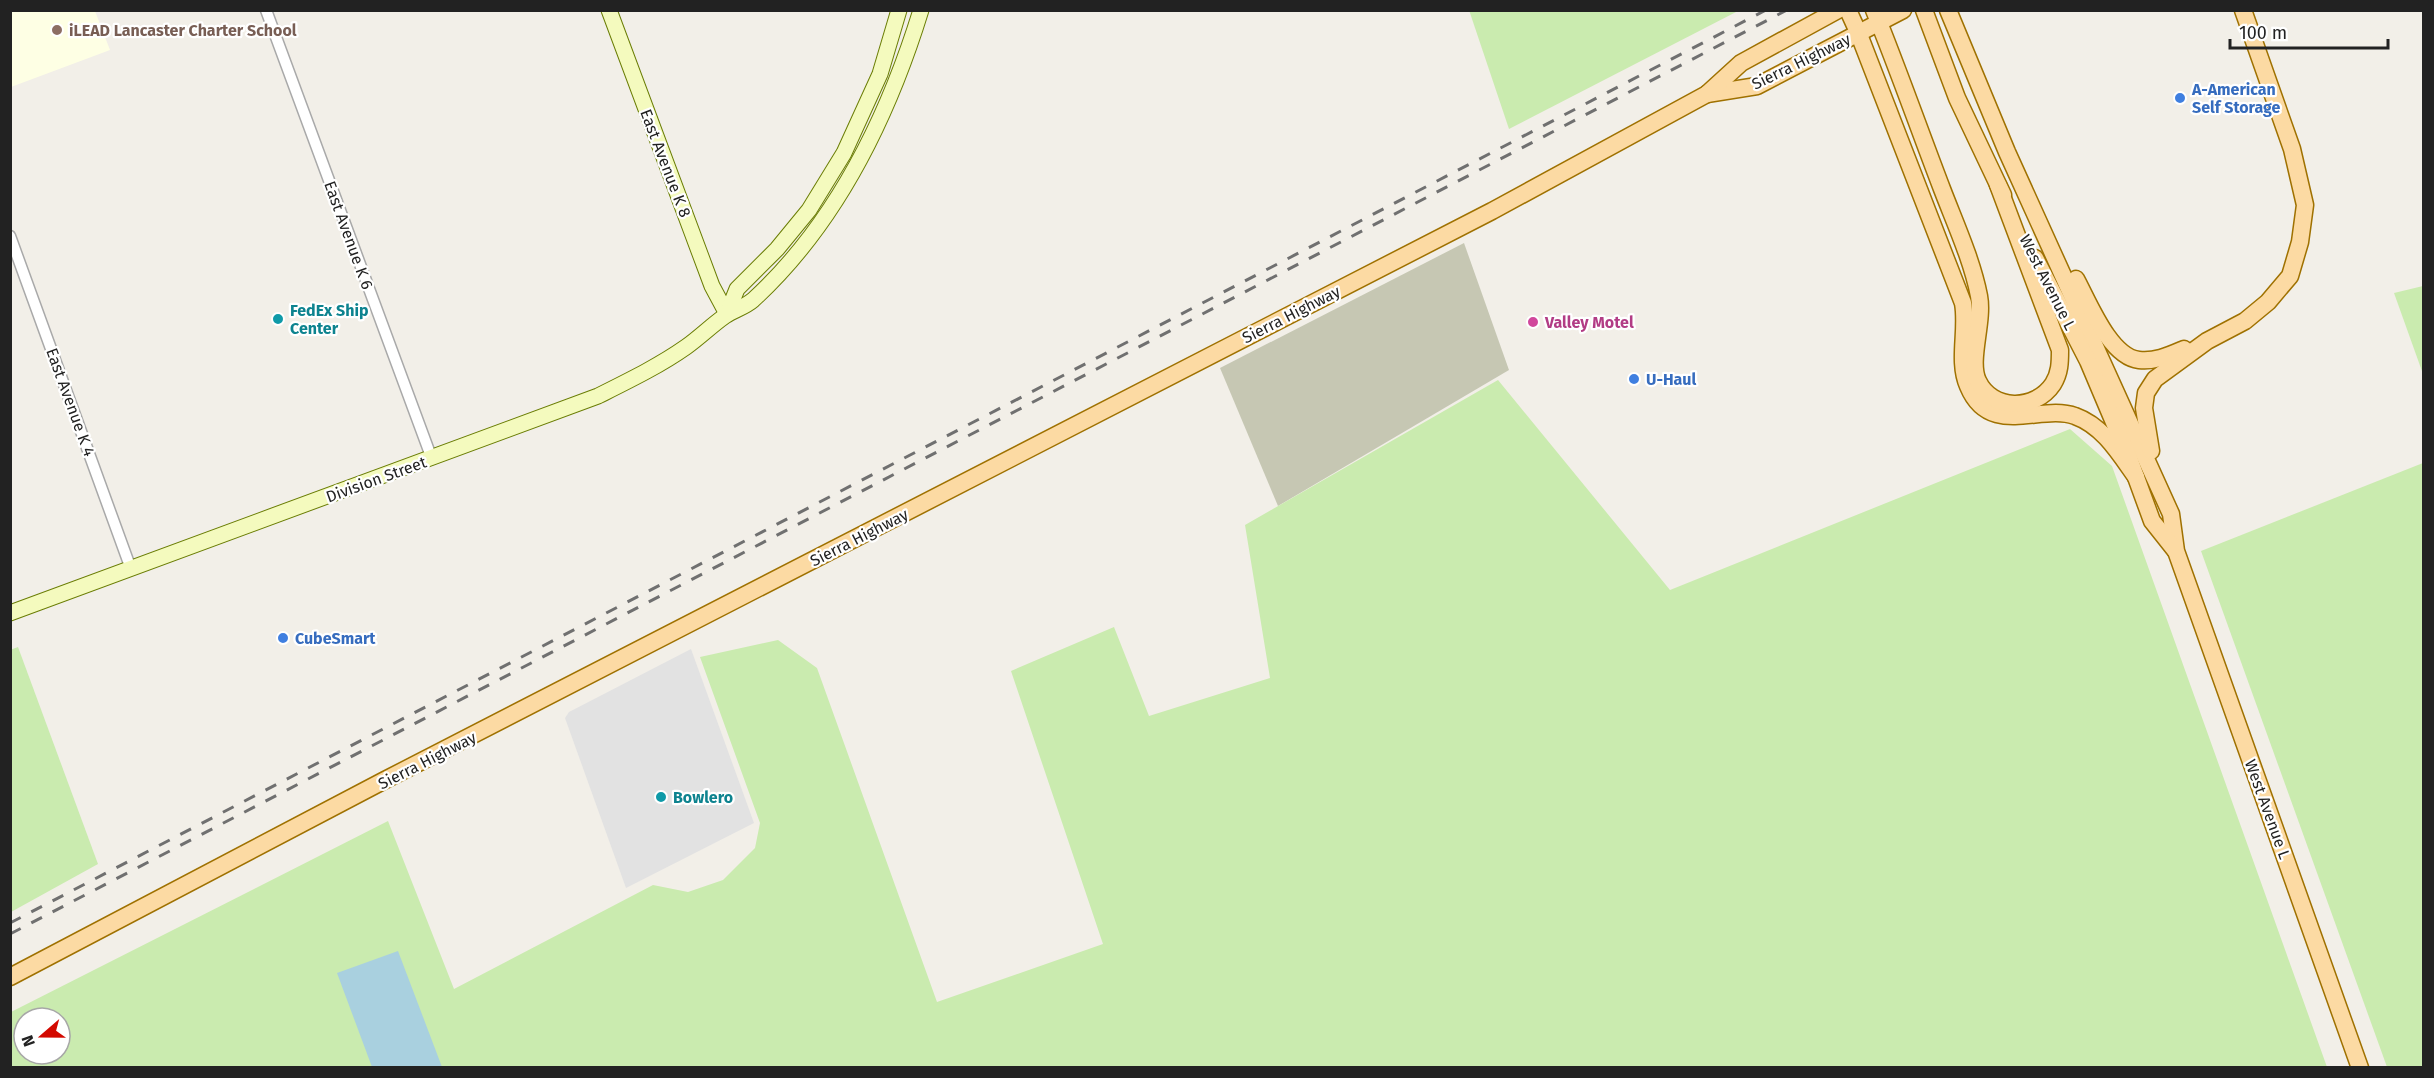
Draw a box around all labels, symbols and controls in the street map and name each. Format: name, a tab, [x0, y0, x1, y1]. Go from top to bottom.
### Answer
scale bar	[2230, 12, 2388, 50]
place label: iLEAD Lancaster Charter School	[69, 21, 297, 40]
text: 100 m	[2239, 22, 2287, 44]
marker: iLEAD Lancaster Charter School	[50, 23, 64, 37]
street label: Sierra Highway	[1749, 29, 1854, 94]
place label: A-American Self Storage	[2191, 80, 2281, 117]
marker: A-American Self Storage	[2173, 91, 2187, 105]
street label: East Avenue K 8	[636, 106, 695, 220]
street label: East Avenue K 6	[320, 178, 377, 292]
street label: West Avenue L	[2015, 231, 2080, 333]
street label: Sierra Highway	[1239, 282, 1343, 347]
place label: FedEx Ship Center	[290, 301, 369, 338]
marker: FedEx Ship Center	[271, 312, 285, 326]
place label: Valley Motel	[1544, 313, 1634, 332]
marker: Valley Motel	[1526, 315, 1540, 329]
street label: East Avenue K 4	[42, 345, 99, 459]
place label: U-Haul	[1646, 370, 1697, 389]
marker: U-Haul	[1627, 372, 1641, 386]
street label: Division Street	[323, 452, 429, 506]
street label: Sierra Highway	[807, 505, 911, 570]
place label: CubeSmart	[295, 629, 376, 648]
marker: CubeSmart	[276, 631, 290, 645]
street label: Sierra Highway	[375, 728, 479, 793]
street label: West Avenue L	[2241, 757, 2294, 862]
place label: Bowlero	[673, 788, 733, 807]
marker: Bowlero	[654, 790, 668, 804]
north arrow	[12, 1006, 72, 1066]
text: N	[18, 1033, 39, 1049]

